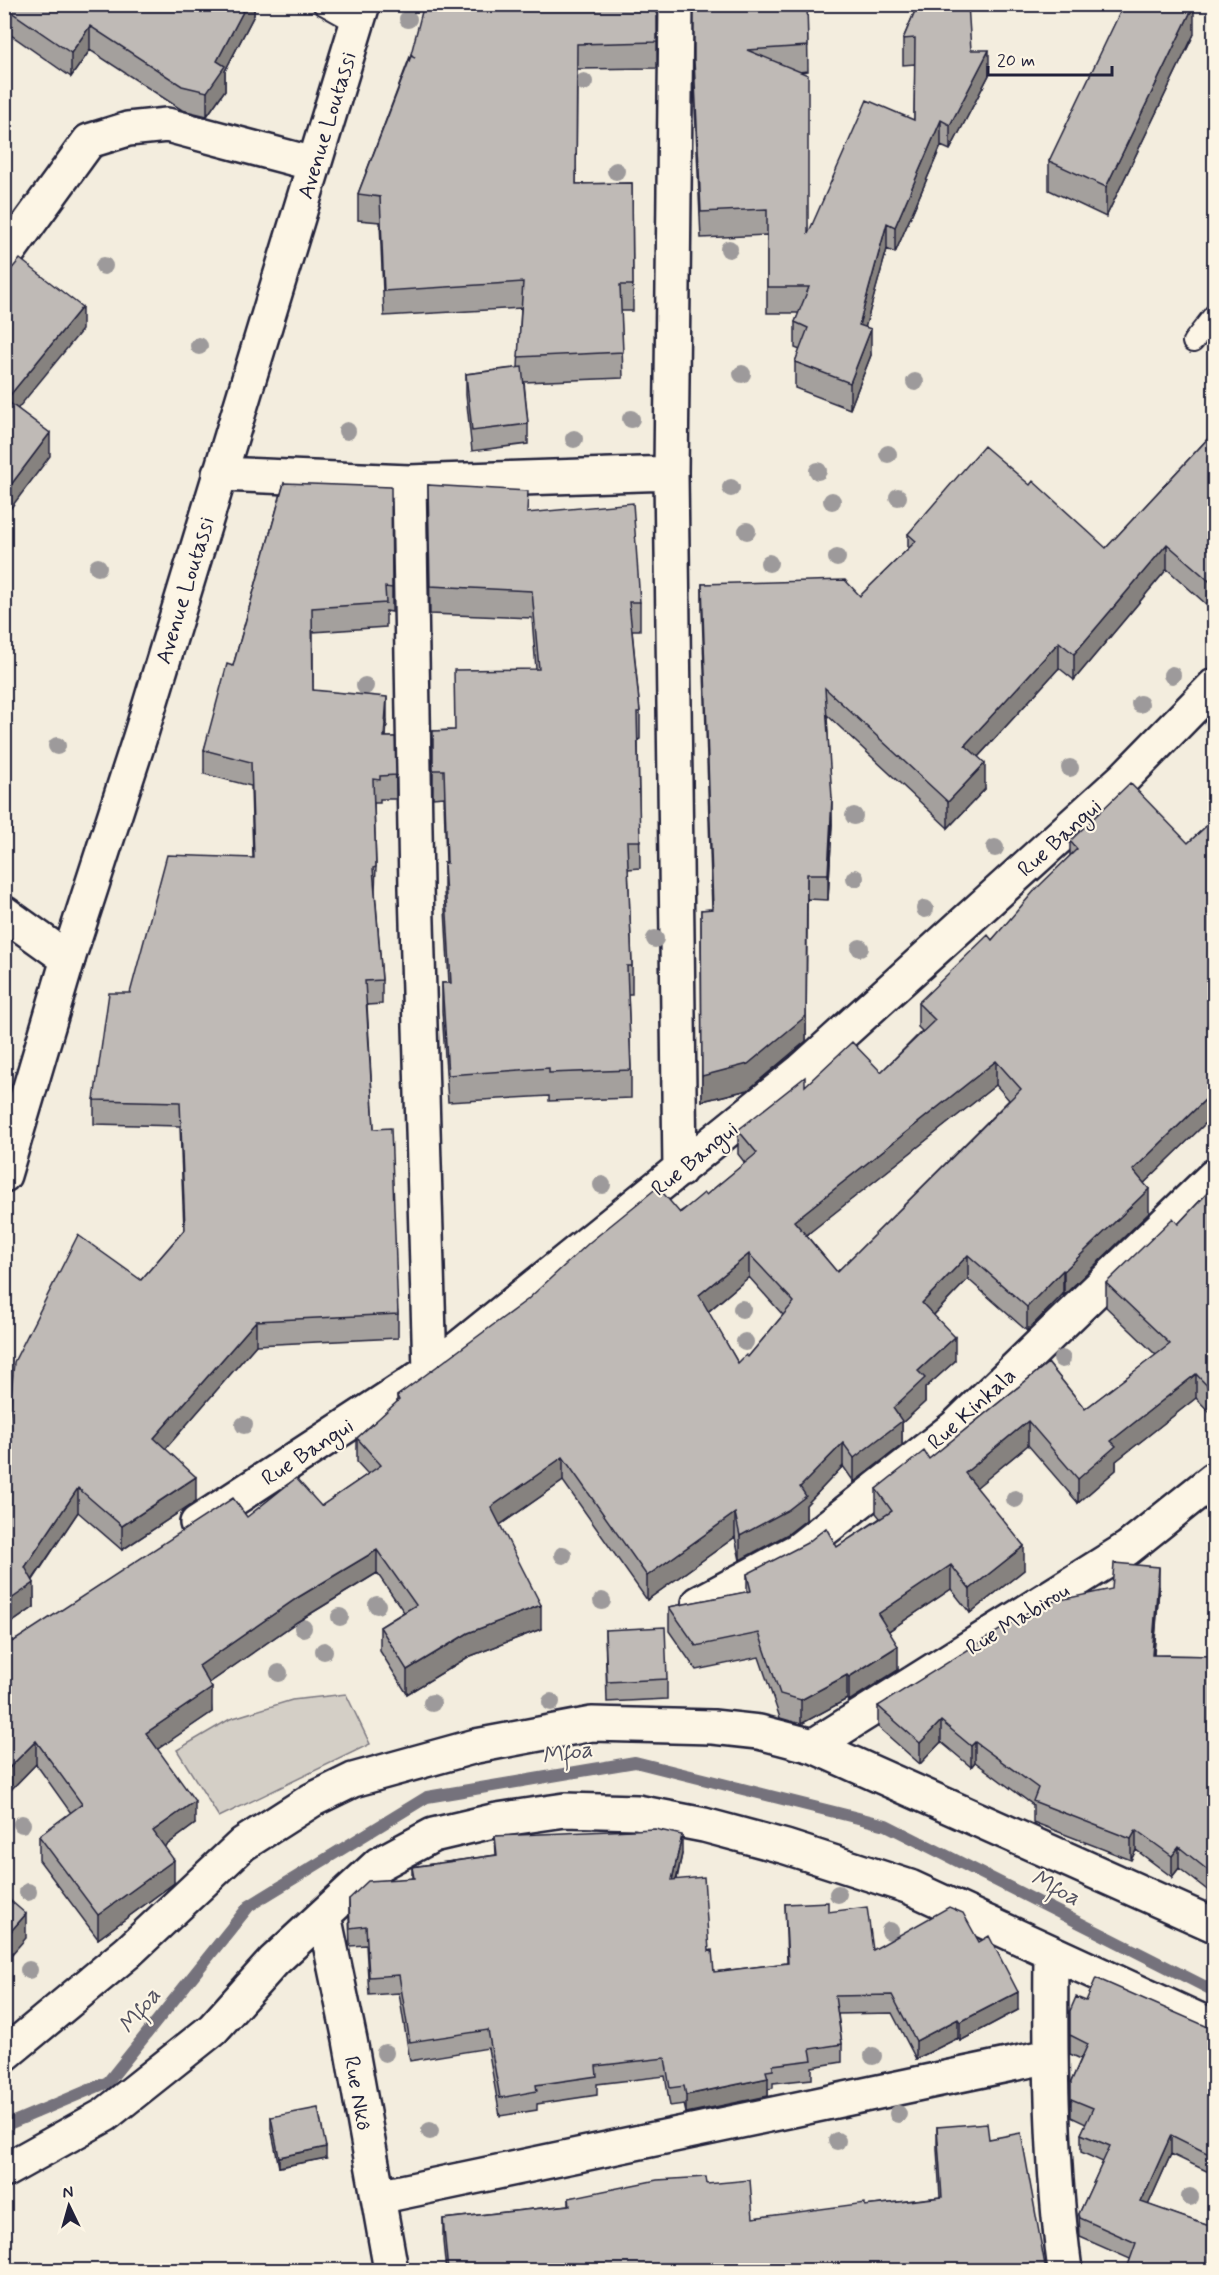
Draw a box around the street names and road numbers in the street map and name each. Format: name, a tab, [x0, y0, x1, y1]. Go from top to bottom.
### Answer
street label: Avenue Loutassi	[292, 49, 364, 203]
street label: Avenue Loutassi	[150, 514, 222, 668]
street label: Rue Bangui	[1012, 793, 1111, 886]
street label: Rue Bangui	[646, 1116, 747, 1206]
street label: Rue Kinkala	[922, 1362, 1023, 1457]
street label: Rue Bangui	[257, 1413, 361, 1495]
street label: Rue Mabirou	[961, 1577, 1075, 1662]
street label: Rue Nkô	[337, 2054, 377, 2133]

